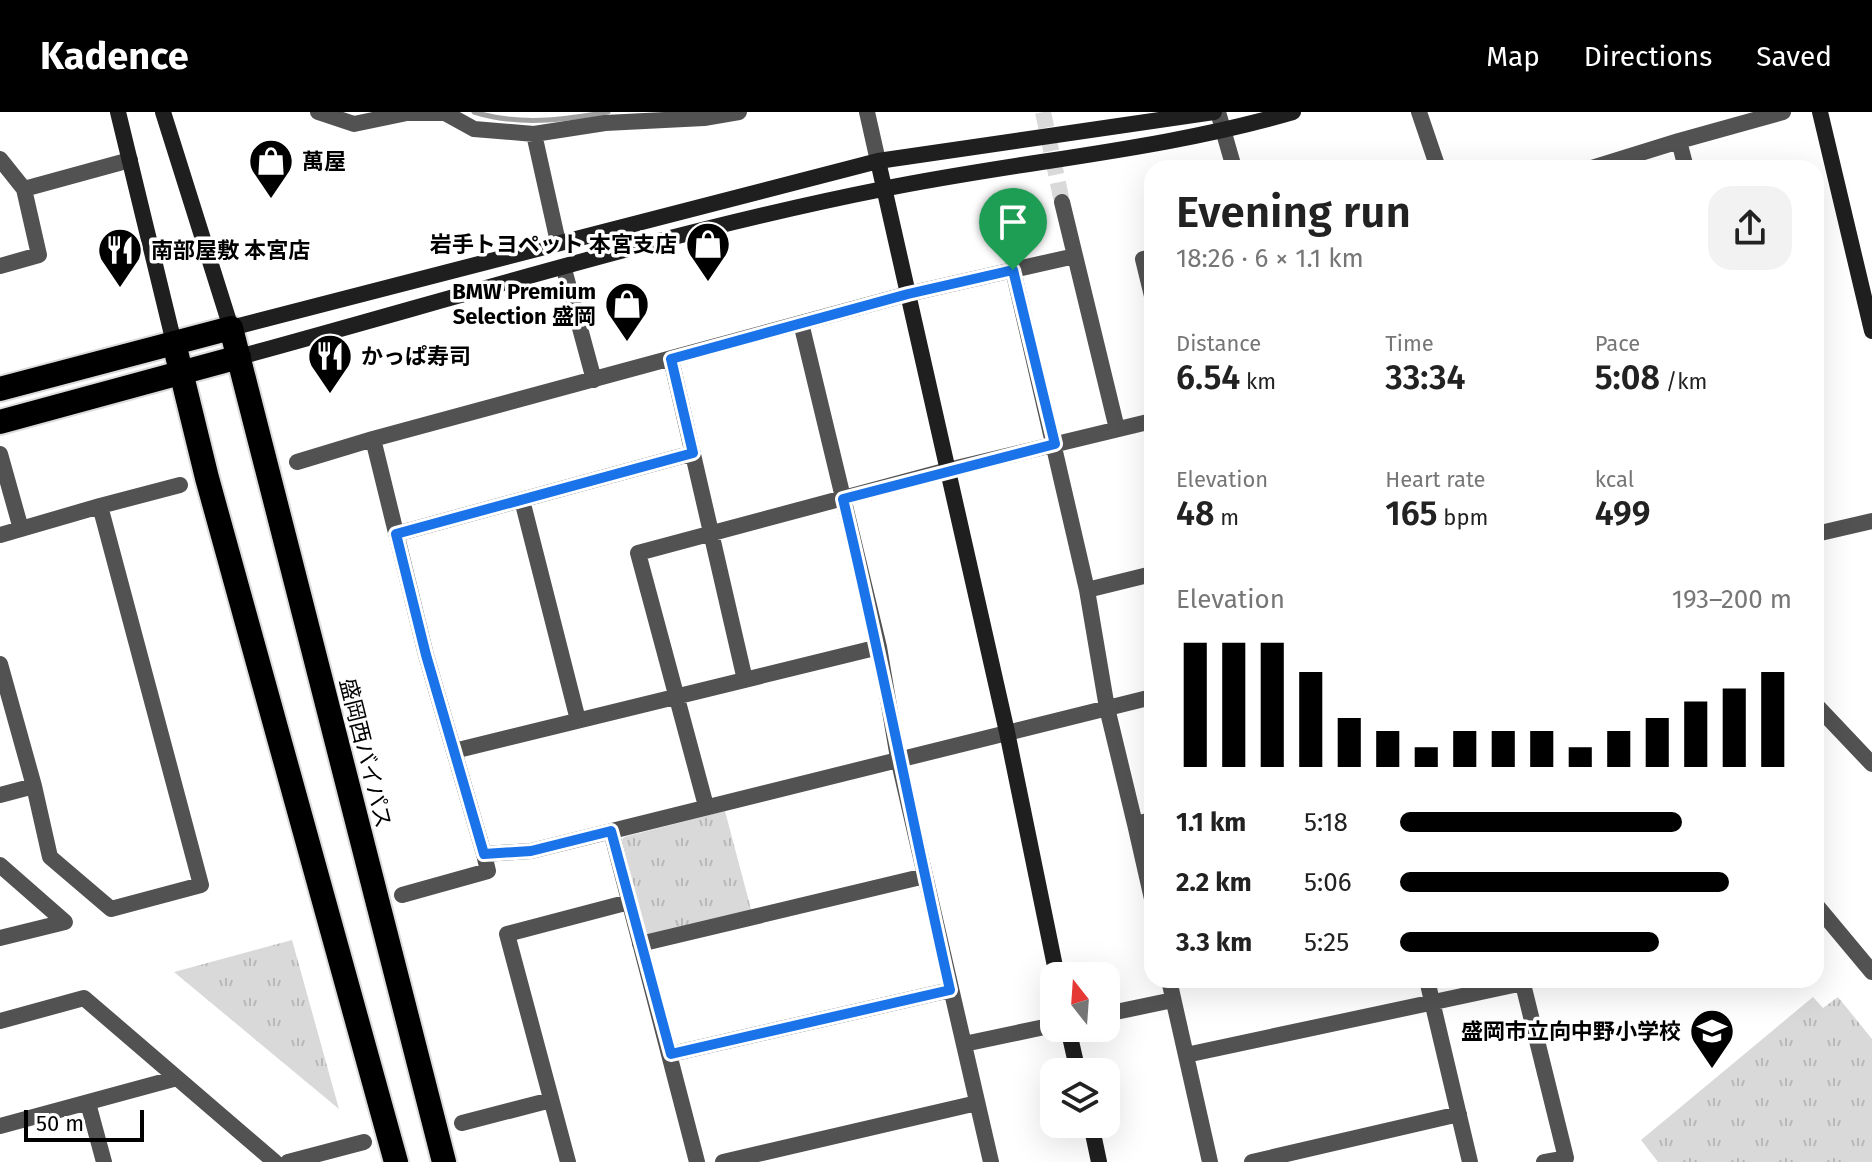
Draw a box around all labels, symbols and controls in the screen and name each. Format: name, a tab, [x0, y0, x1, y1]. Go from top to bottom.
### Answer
text: Kadence	[40, 33, 189, 79]
text: Map	[1486, 40, 1540, 73]
text: Directions	[1584, 40, 1712, 73]
text: Saved	[1756, 40, 1832, 73]
shop icon: 萬屋	[247, 137, 295, 200]
place label: 萬屋	[302, 148, 346, 175]
text: Evening run	[1176, 186, 1411, 239]
button: share	[1708, 186, 1792, 270]
pin	[979, 188, 1047, 270]
icon: arrive	[991, 200, 1035, 244]
shop icon: 岩手トヨペット 本宮支店	[684, 220, 732, 283]
restaurant icon: 南部屋敷 本宮店	[96, 226, 144, 289]
place label: 岩手トヨペット 本宮支店	[430, 231, 677, 258]
place label: 南部屋敷 本宮店	[151, 237, 310, 264]
text: 18:26 · 6 × 1.1 km	[1176, 243, 1364, 274]
place label: BMW Premium Selection 盛岡	[452, 278, 596, 330]
shop icon: BMW Premium Selection 盛岡	[603, 280, 651, 343]
text: Distance	[1176, 330, 1261, 357]
text: Time	[1385, 330, 1434, 357]
text: Pace	[1595, 330, 1640, 357]
restaurant icon: かっぱ寿司	[306, 332, 354, 395]
place label: かっぱ寿司	[361, 343, 471, 370]
text: 6.54	[1176, 357, 1240, 398]
text: 33:34	[1385, 357, 1465, 398]
text: 5:08	[1595, 357, 1660, 398]
text: km	[1240, 368, 1276, 395]
text: /km	[1660, 368, 1707, 395]
text: Elevation	[1176, 466, 1268, 493]
text: Heart rate	[1385, 466, 1486, 493]
text: kcal	[1595, 466, 1634, 493]
text: 48	[1176, 493, 1214, 534]
text: 165	[1385, 493, 1437, 534]
text: 499	[1595, 493, 1650, 534]
text: m	[1214, 504, 1239, 531]
text: bpm	[1437, 504, 1488, 531]
text: Elevation	[1176, 584, 1285, 615]
text: 193–200 m	[1672, 584, 1792, 615]
street label: 盛岡西バイパス	[334, 675, 397, 831]
text: 1.1 km	[1176, 807, 1246, 838]
text: 5:18	[1304, 807, 1348, 838]
text: 2.2 km	[1176, 867, 1252, 898]
text: 5:06	[1304, 867, 1352, 898]
text: 3.3 km	[1176, 927, 1252, 958]
text: 5:25	[1304, 927, 1349, 958]
north arrow	[1040, 962, 1120, 1042]
map controls	[1040, 962, 1120, 1138]
school or university icon: 盛岡市立向中野小学校	[1688, 1007, 1736, 1070]
place label: 盛岡市立向中野小学校	[1461, 1018, 1681, 1045]
button: layers	[1040, 1058, 1120, 1138]
scale bar	[24, 1106, 144, 1142]
text: 50 m	[36, 1110, 84, 1137]

